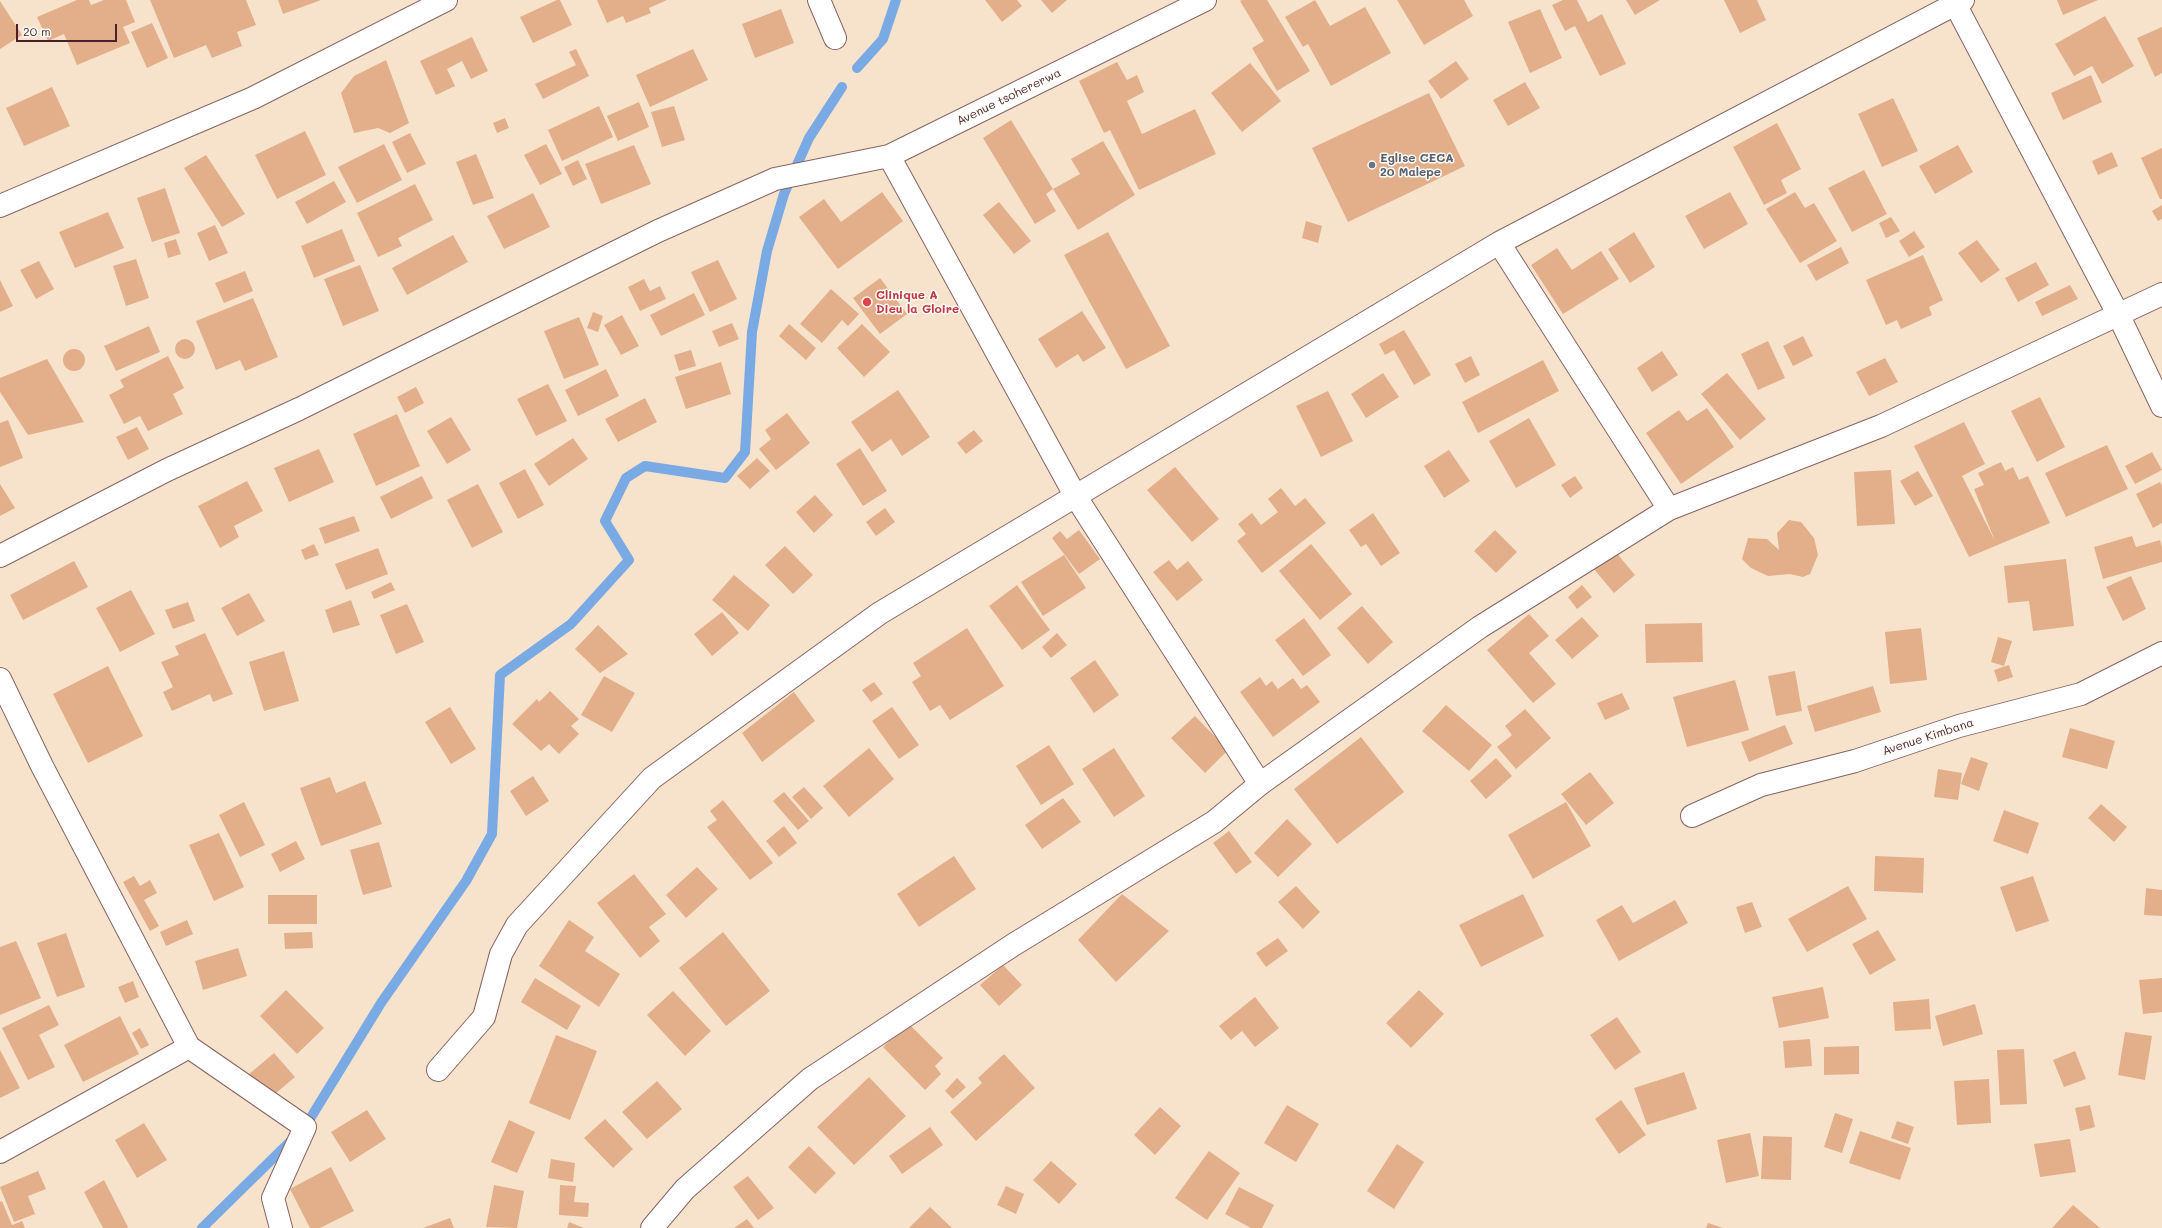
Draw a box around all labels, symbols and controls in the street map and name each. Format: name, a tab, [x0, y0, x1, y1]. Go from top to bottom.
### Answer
scale bar	[18, 16, 119, 42]
text: 20 m	[23, 23, 51, 39]
street label: Avenue tsohererwa	[955, 66, 1063, 128]
place label: Eglise CECA 20 Malepe	[1380, 151, 1453, 179]
marker: Eglise CECA 20 Malepe	[1367, 160, 1377, 170]
place label: Clinique A Dieu la Gloire	[876, 288, 959, 316]
marker: Clinique A Dieu la Gloire	[861, 296, 873, 308]
street label: Avenue Kimbana	[1881, 715, 1975, 759]

